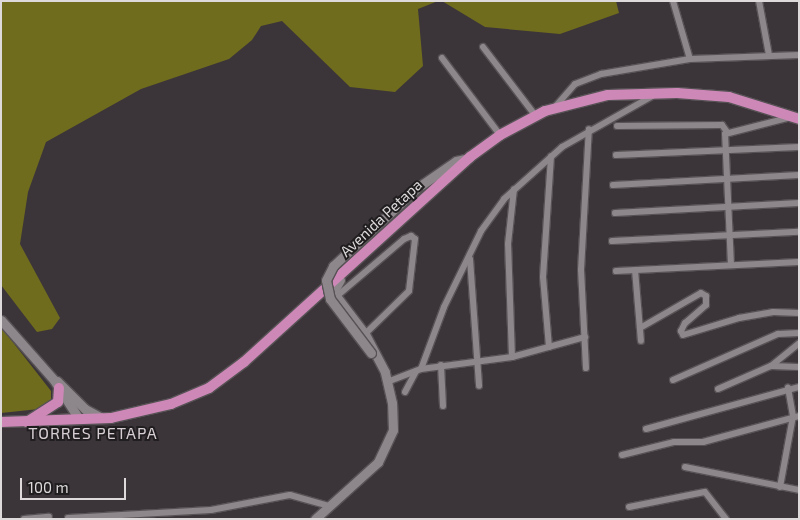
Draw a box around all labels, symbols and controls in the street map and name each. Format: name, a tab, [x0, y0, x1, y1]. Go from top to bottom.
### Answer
street label: Avenida Petapa	[336, 176, 426, 260]
district label: TORRES PETAPA	[27, 423, 159, 443]
scale bar	[22, 468, 129, 500]
text: 100 m	[28, 478, 69, 496]

